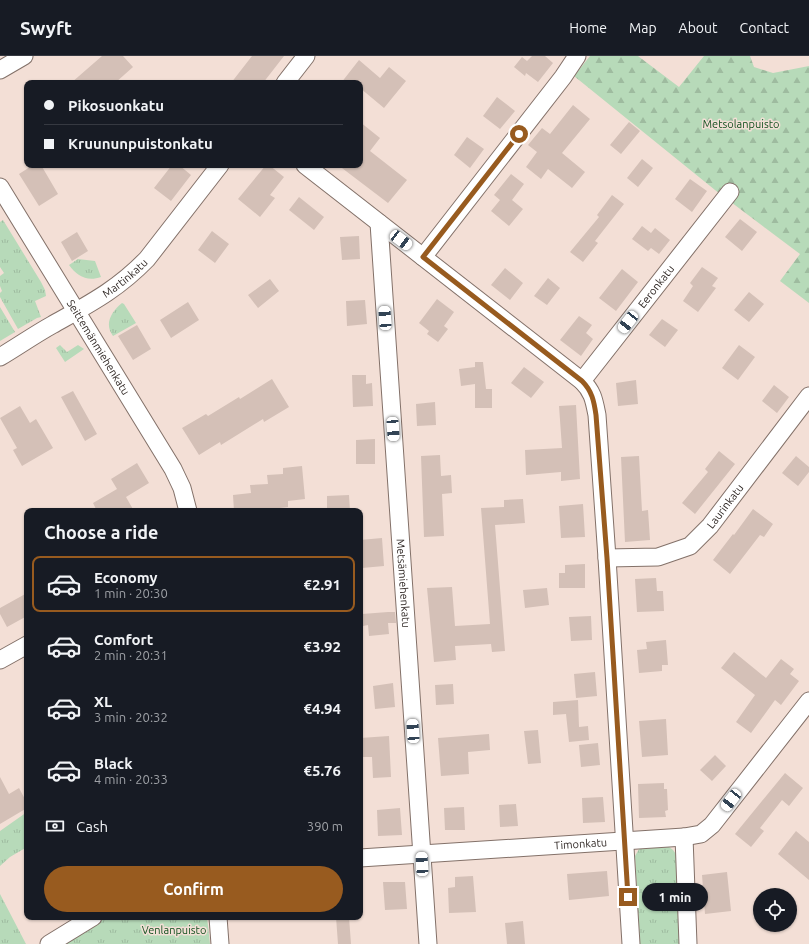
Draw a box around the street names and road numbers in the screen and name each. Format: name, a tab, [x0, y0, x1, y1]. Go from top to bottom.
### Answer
street label: Martinkatu	[100, 256, 150, 300]
street label: Eeronkatu	[636, 263, 676, 310]
street label: Seittemänmiehenkatu	[65, 297, 132, 397]
street label: Laurinkatu	[704, 482, 746, 531]
street label: Metsämiehenkatu	[394, 538, 412, 628]
street label: Timonkatu	[554, 836, 607, 851]

